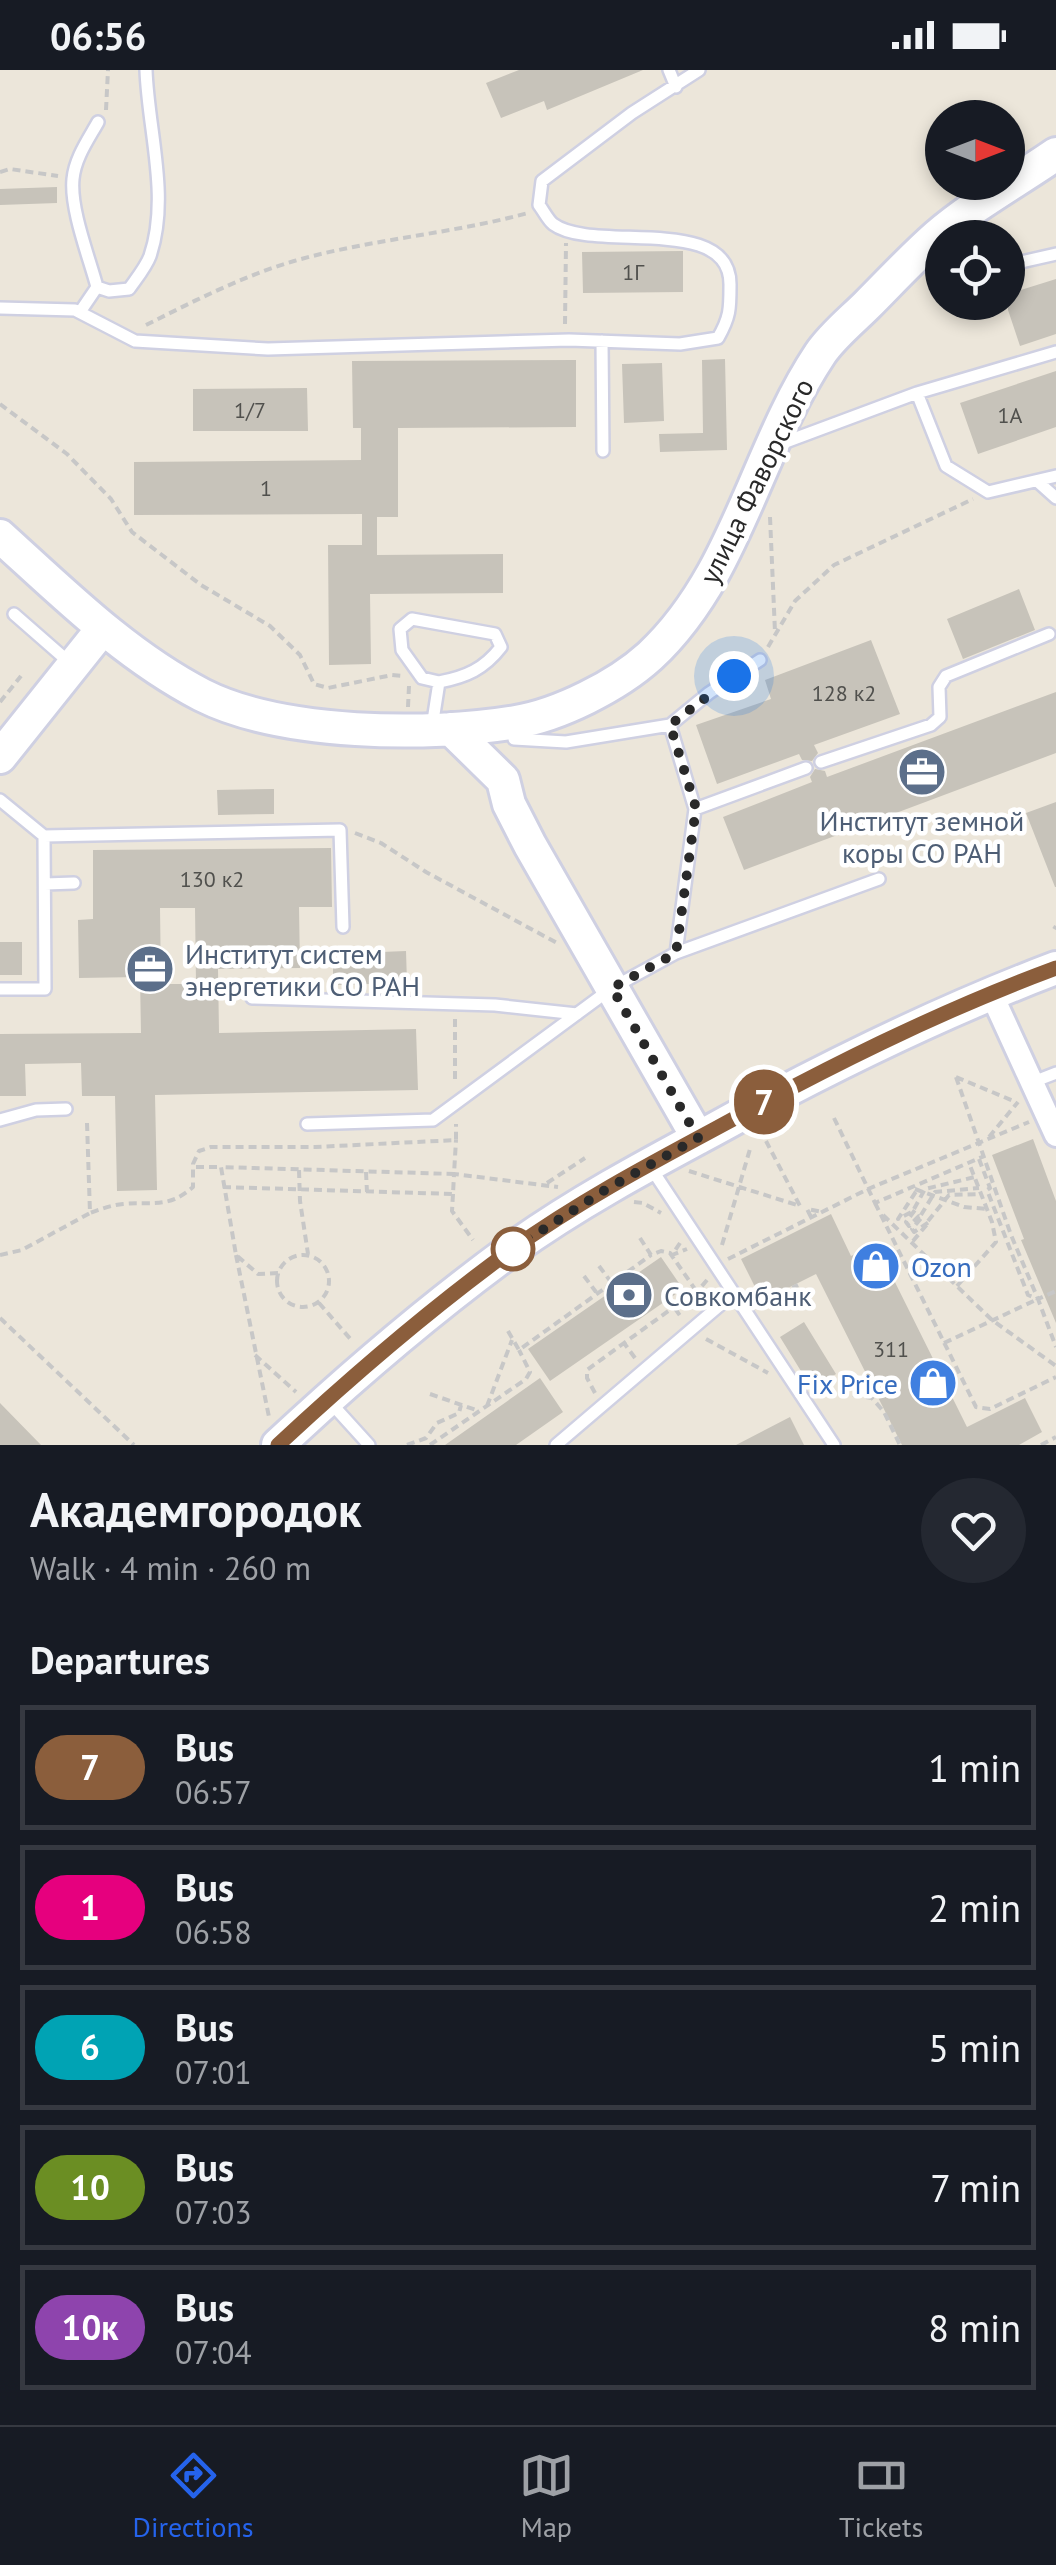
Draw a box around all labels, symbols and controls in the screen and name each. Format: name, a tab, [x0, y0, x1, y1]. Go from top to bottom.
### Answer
text: 06:56	[50, 11, 146, 60]
north arrow	[925, 100, 1025, 200]
map controls	[925, 100, 1025, 320]
button: locate	[925, 220, 1025, 320]
house number: 1Г	[622, 258, 645, 286]
street label: улица Фаворского	[690, 372, 822, 590]
house number: 1/7	[234, 396, 266, 424]
house number: 1А	[998, 401, 1023, 429]
house number: 1	[260, 474, 272, 502]
your location	[709, 651, 759, 701]
house number: 128 к2	[812, 679, 876, 707]
office icon: Институт земной коры СО РАН	[896, 746, 948, 798]
place label: Институт земной коры СО РАН	[820, 802, 1024, 871]
house number: 130 к2	[180, 865, 244, 893]
place label: Институт систем энергетики СО РАН	[185, 935, 420, 1004]
office icon: Институт систем энергетики СО РАН	[124, 943, 176, 995]
line badge: 7	[732, 1070, 796, 1134]
text: 7	[754, 1079, 774, 1125]
unlabelled marker	[492, 1228, 534, 1270]
shop icon: Ozon	[850, 1240, 902, 1292]
place label: Ozon	[911, 1248, 972, 1285]
bank icon: Совкомбанк	[603, 1269, 655, 1321]
place label: Совкомбанк	[664, 1277, 812, 1314]
house number: 311	[873, 1335, 909, 1363]
shop icon: Fix Price	[907, 1357, 959, 1409]
place label: Fix Price	[797, 1365, 898, 1402]
text: Академгородок	[30, 1478, 362, 1540]
button: heart	[921, 1478, 1026, 1583]
text: Walk · 4 min · 260 m	[30, 1547, 311, 1589]
text: Departures	[30, 1635, 210, 1684]
text: Bus	[175, 1722, 234, 1771]
text: 1 min	[928, 1743, 1021, 1792]
text: 7	[80, 1744, 100, 1790]
text: 06:57	[175, 1771, 252, 1813]
text: Bus	[175, 1862, 234, 1911]
text: 2 min	[928, 1883, 1021, 1932]
text: 1	[80, 1884, 100, 1930]
text: 06:58	[175, 1911, 252, 1953]
text: Bus	[175, 2002, 234, 2051]
text: 5 min	[928, 2023, 1021, 2072]
text: 6	[80, 2024, 100, 2070]
text: 07:01	[175, 2051, 252, 2093]
text: Bus	[175, 2142, 234, 2191]
text: 7 min	[930, 2163, 1021, 2212]
text: 10	[70, 2164, 110, 2210]
text: 07:03	[175, 2191, 252, 2233]
text: Bus	[175, 2282, 234, 2331]
text: 8 min	[928, 2303, 1021, 2352]
text: 10к	[62, 2304, 118, 2350]
text: 07:04	[175, 2331, 252, 2373]
tab: Directions	[133, 2448, 254, 2545]
tab: Map	[519, 2448, 574, 2545]
tab: Tickets	[839, 2448, 923, 2545]

